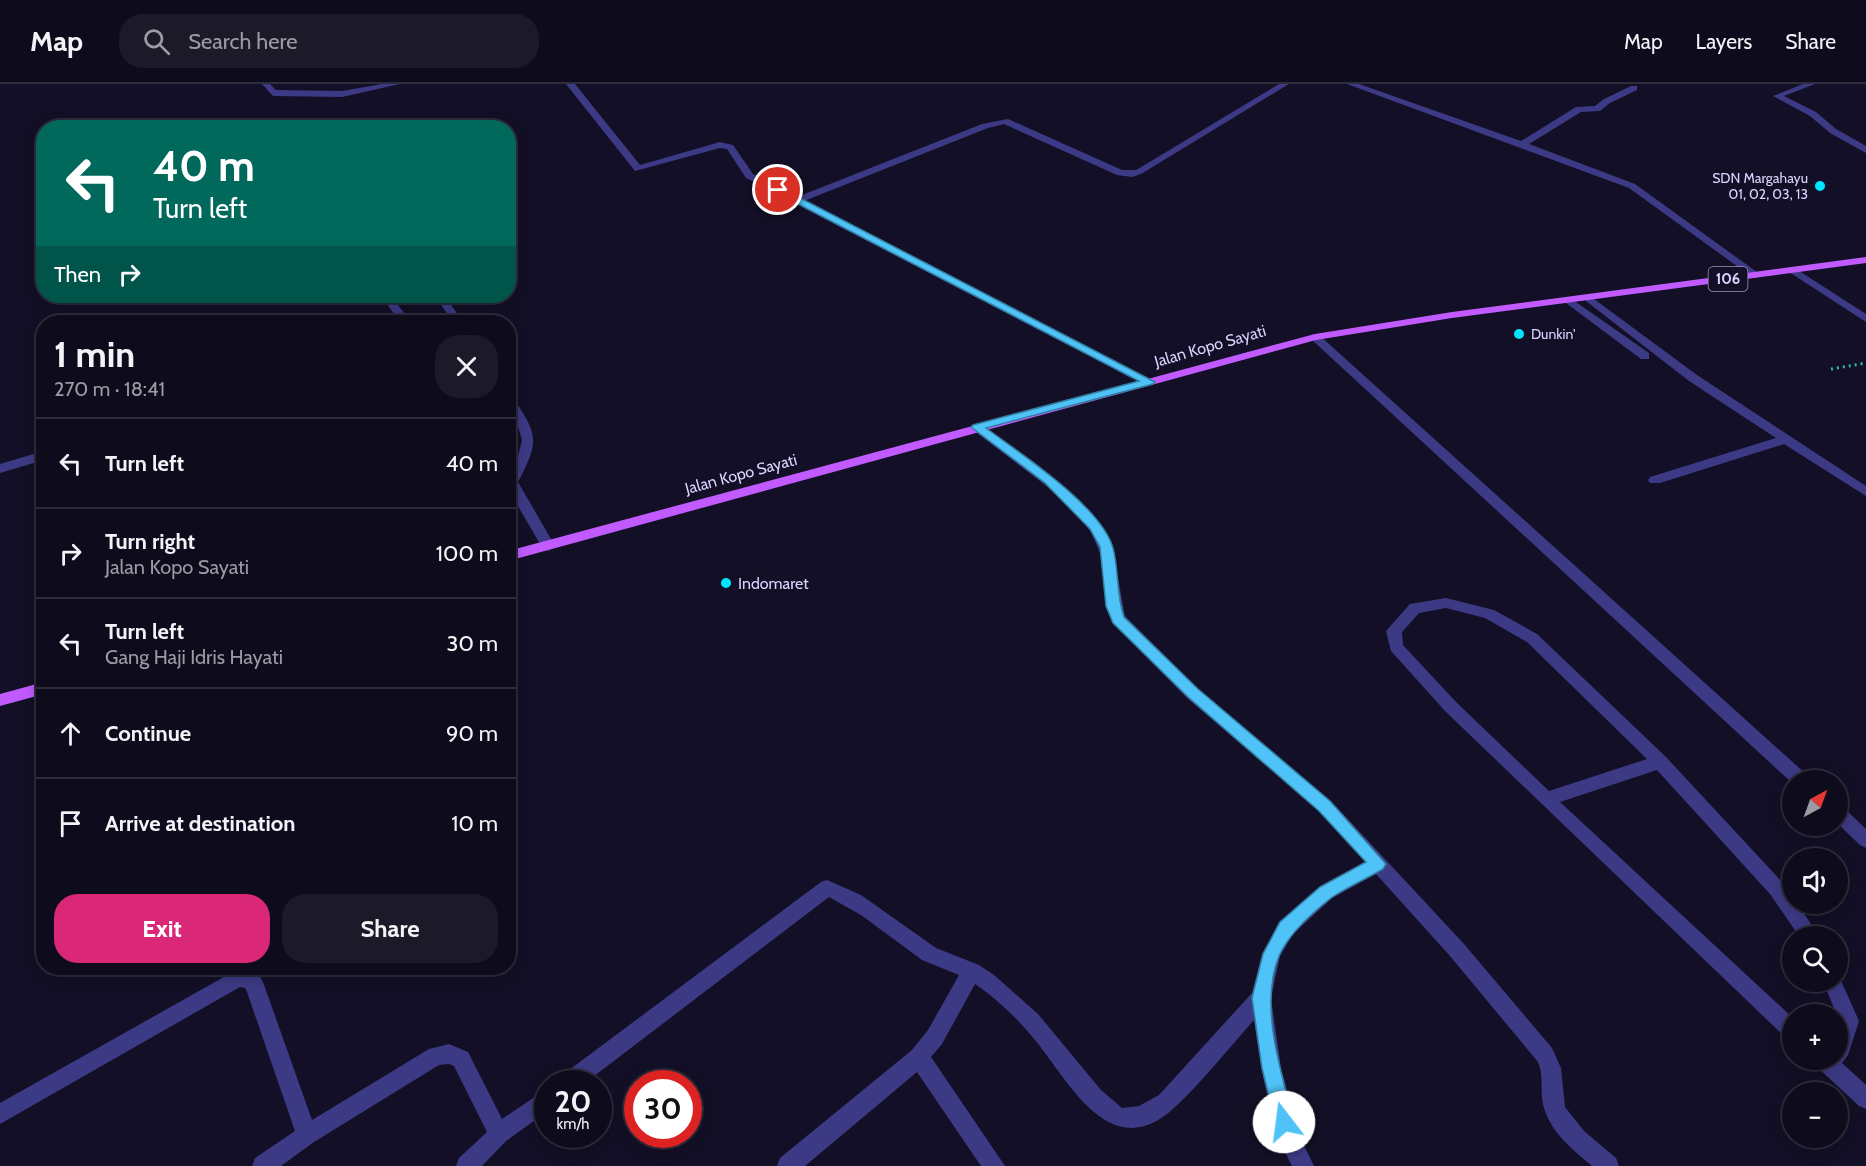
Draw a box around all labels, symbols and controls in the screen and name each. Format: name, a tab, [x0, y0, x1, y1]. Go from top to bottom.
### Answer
search box	[119, 14, 539, 68]
text: Map	[30, 24, 83, 58]
icon: search	[140, 25, 173, 58]
text: Search here	[188, 28, 297, 55]
text: Map	[1624, 29, 1663, 54]
text: Layers	[1696, 29, 1752, 54]
text: Share	[1785, 29, 1836, 54]
text: 40 m	[153, 140, 255, 192]
icon: left	[54, 144, 132, 222]
pin	[752, 164, 803, 215]
place label: SDN Margahayu 01, 02, 03, 13	[1712, 169, 1808, 203]
icon: arrive	[761, 173, 794, 206]
marker: SDN Margahayu 01, 02, 03, 13	[1813, 179, 1827, 193]
text: Turn left	[153, 192, 247, 225]
icon: right	[113, 258, 146, 291]
text: Then	[54, 261, 101, 288]
road number: 106	[1708, 267, 1748, 291]
street label: Jalan Kopo Sayati	[1151, 321, 1268, 371]
place label: Dunkin'	[1531, 325, 1575, 343]
marker: Dunkin'	[1512, 327, 1526, 341]
text: 1 min	[54, 332, 135, 376]
button: close	[435, 335, 498, 398]
text: 270 m · 18:41	[54, 377, 165, 401]
icon: left	[54, 447, 87, 480]
text: Turn left	[105, 450, 184, 477]
text: 40 m	[446, 450, 498, 477]
street label: Jalan Kopo Sayati	[682, 450, 799, 498]
text: Turn right	[105, 528, 195, 555]
icon: right	[54, 537, 87, 570]
text: 100 m	[436, 540, 498, 567]
text: Jalan Kopo Sayati	[105, 555, 249, 579]
place label: Indomaret	[738, 574, 809, 593]
marker: Indomaret	[719, 576, 733, 590]
text: Turn left	[105, 618, 184, 645]
icon: left	[54, 627, 87, 660]
text: 30 m	[446, 630, 498, 657]
text: Gang Haji Idris Hayati	[105, 645, 283, 669]
icon: ahead	[54, 717, 87, 750]
text: Continue	[105, 720, 191, 747]
text: 90 m	[446, 720, 498, 747]
north arrow	[1782, 770, 1848, 836]
map controls	[1782, 770, 1848, 1148]
icon: arrive	[54, 807, 87, 840]
text: Arrive at destination	[105, 810, 295, 837]
text: 10 m	[451, 810, 498, 837]
button: sound	[1782, 848, 1848, 914]
button: Exit	[54, 894, 270, 963]
button: Share	[282, 894, 498, 963]
button: search	[1782, 926, 1848, 992]
button: +	[1782, 1004, 1848, 1070]
speed limit sign: 30	[624, 1070, 702, 1148]
button: −	[1782, 1082, 1848, 1148]
text: 20	[554, 1083, 592, 1120]
position arrow	[1252, 1090, 1316, 1154]
text: km/h	[557, 1115, 589, 1133]

